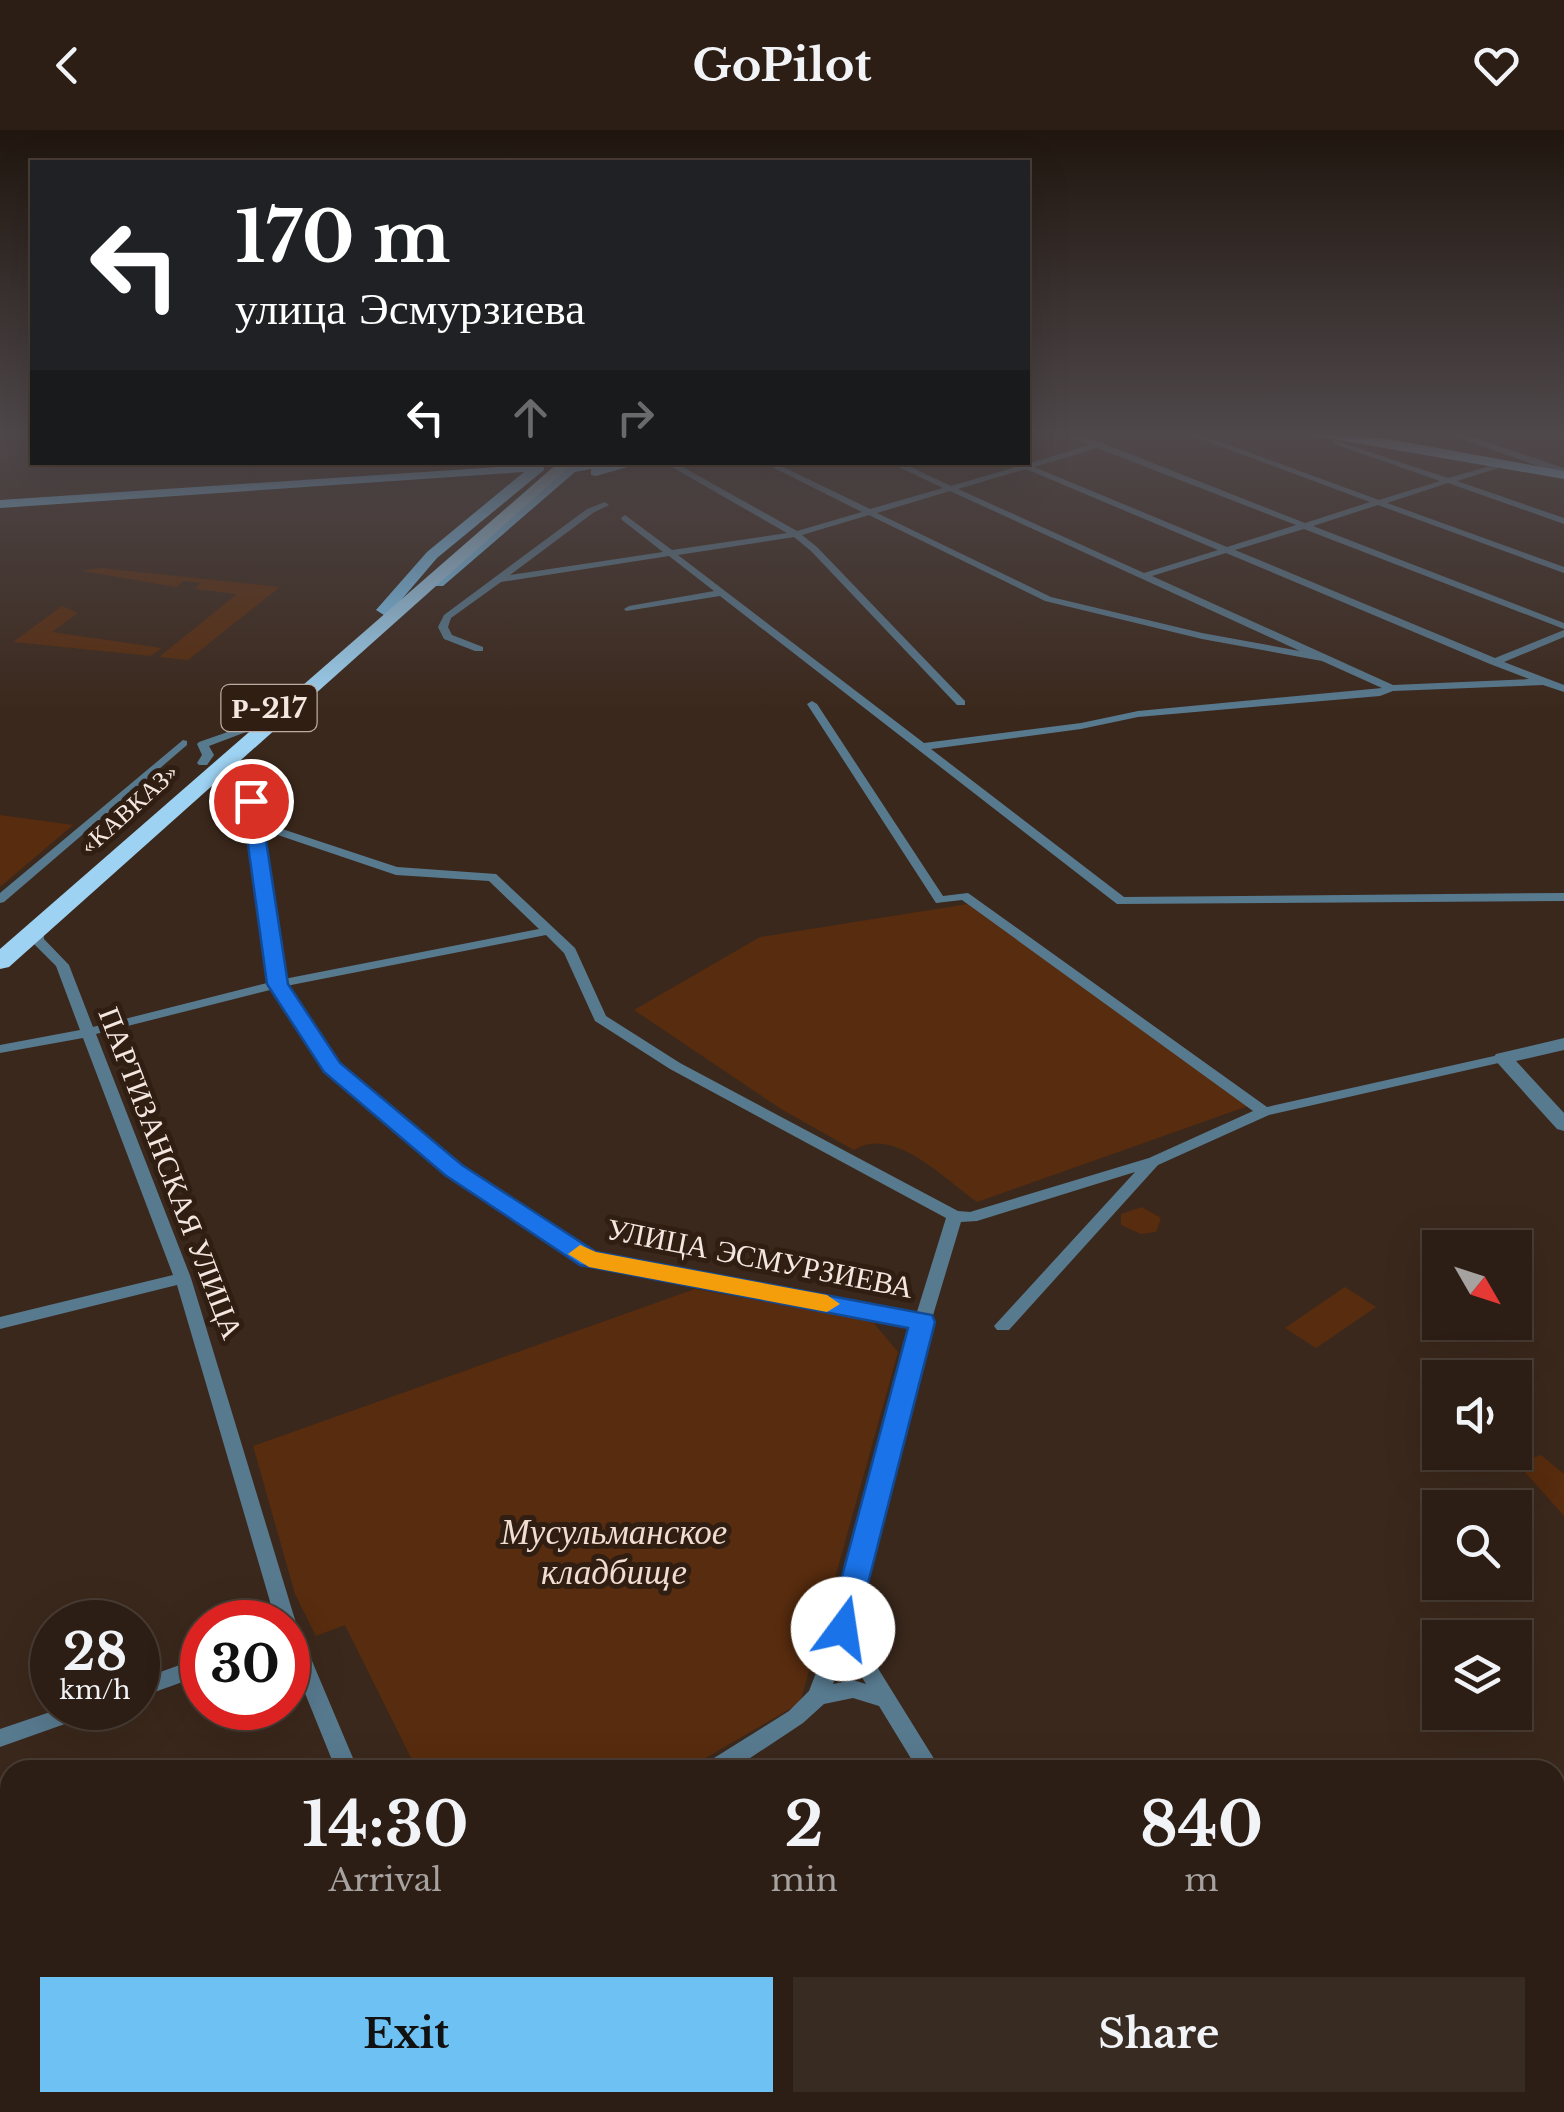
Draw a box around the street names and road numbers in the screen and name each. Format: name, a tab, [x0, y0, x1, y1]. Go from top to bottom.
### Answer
road number: Р-217	[222, 685, 316, 731]
street label: «КАВКАЗ»	[73, 756, 185, 862]
street label: ПАРТИЗАНСКАЯ УЛИЦА	[91, 1002, 252, 1344]
street label: УЛИЦА ЭСМУРЗИЕВА	[604, 1210, 917, 1306]

